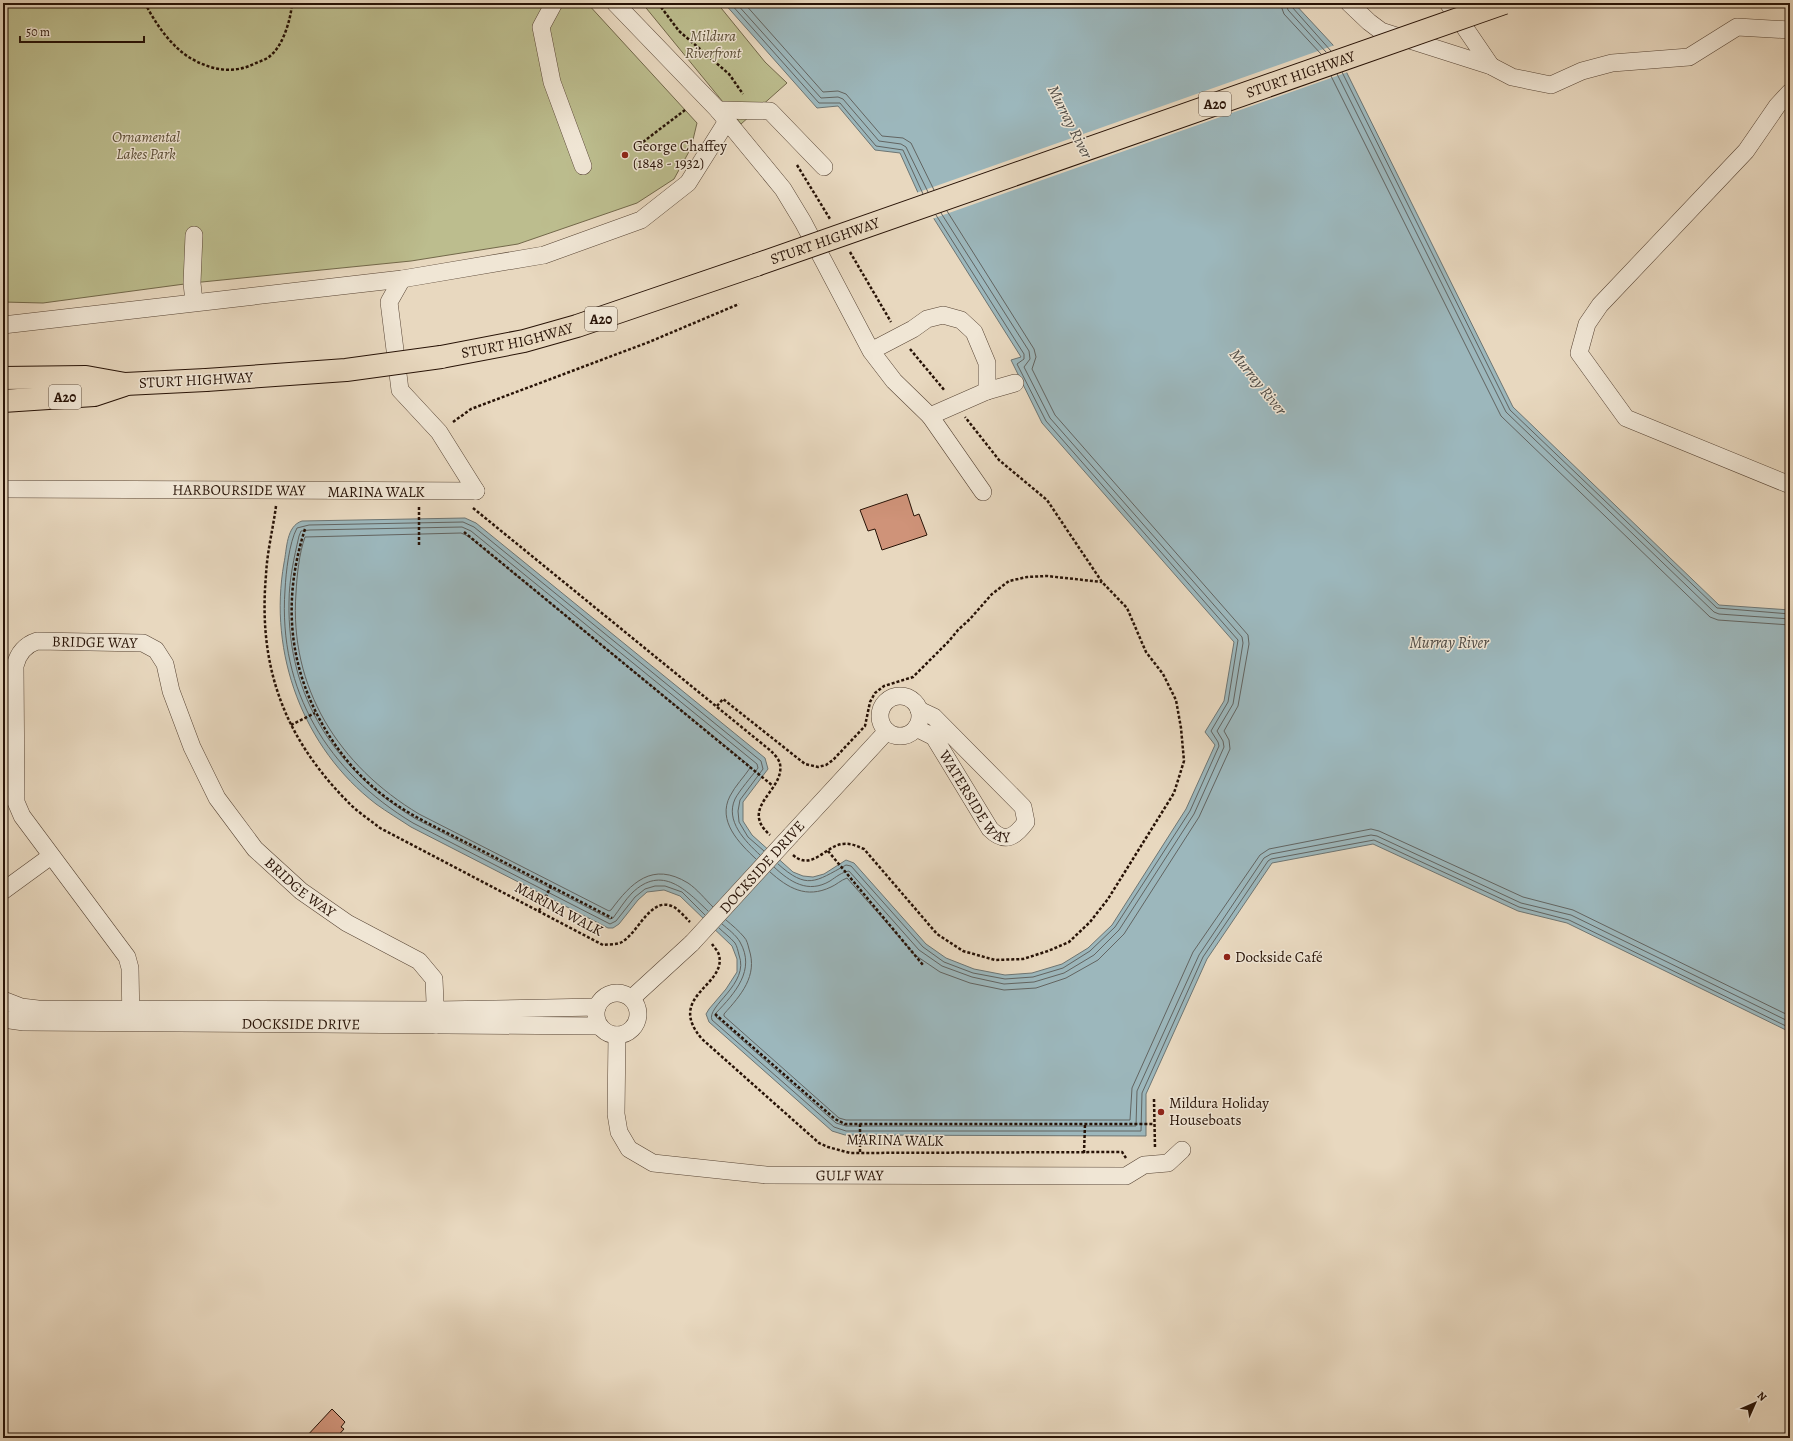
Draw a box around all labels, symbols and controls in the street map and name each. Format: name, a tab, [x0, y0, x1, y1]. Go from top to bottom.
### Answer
scale bar	[20, 18, 144, 44]
text: 50 m	[26, 24, 50, 40]
park label: Mildura Riverfront	[685, 26, 742, 63]
street label: STURT HIGHWAY	[1243, 46, 1359, 103]
water label: Murray River	[1042, 81, 1098, 163]
road number: A20	[1199, 92, 1231, 116]
park label: Ornamental Lakes Park	[112, 127, 180, 164]
place label: George Chaffey (1848 - 1932)	[633, 136, 727, 173]
marker: George Chaffey (1848 - 1932)	[620, 150, 630, 160]
street label: STURT HIGHWAY	[768, 212, 883, 269]
road number: A20	[585, 307, 617, 331]
street label: STURT HIGHWAY	[460, 317, 576, 363]
water label: Murray River	[1224, 344, 1292, 420]
street label: STURT HIGHWAY	[138, 367, 255, 393]
road number: A20	[49, 385, 81, 409]
street label: HARBOURSIDE WAY	[172, 480, 307, 500]
street label: MARINA WALK	[327, 482, 425, 502]
street label: BRIDGE WAY	[52, 631, 139, 653]
water label: Murray River	[1409, 632, 1489, 654]
street label: WATERSIDE WAY	[934, 746, 1012, 848]
street label: DOCKSIDE DRIVE	[715, 816, 809, 918]
street label: BRIDGE WAY	[260, 853, 340, 922]
street label: MARINA WALK	[511, 877, 607, 941]
place label: Dockside Café	[1235, 947, 1323, 967]
marker: Dockside Café	[1222, 952, 1232, 962]
street label: DOCKSIDE DRIVE	[241, 1014, 360, 1034]
place label: Mildura Holiday Houseboats	[1169, 1093, 1269, 1130]
marker: Mildura Holiday Houseboats	[1156, 1107, 1166, 1117]
street label: MARINA WALK	[846, 1129, 944, 1151]
street label: GULF WAY	[816, 1165, 884, 1185]
north arrow	[1735, 1383, 1775, 1423]
text: N	[1754, 1388, 1770, 1404]

